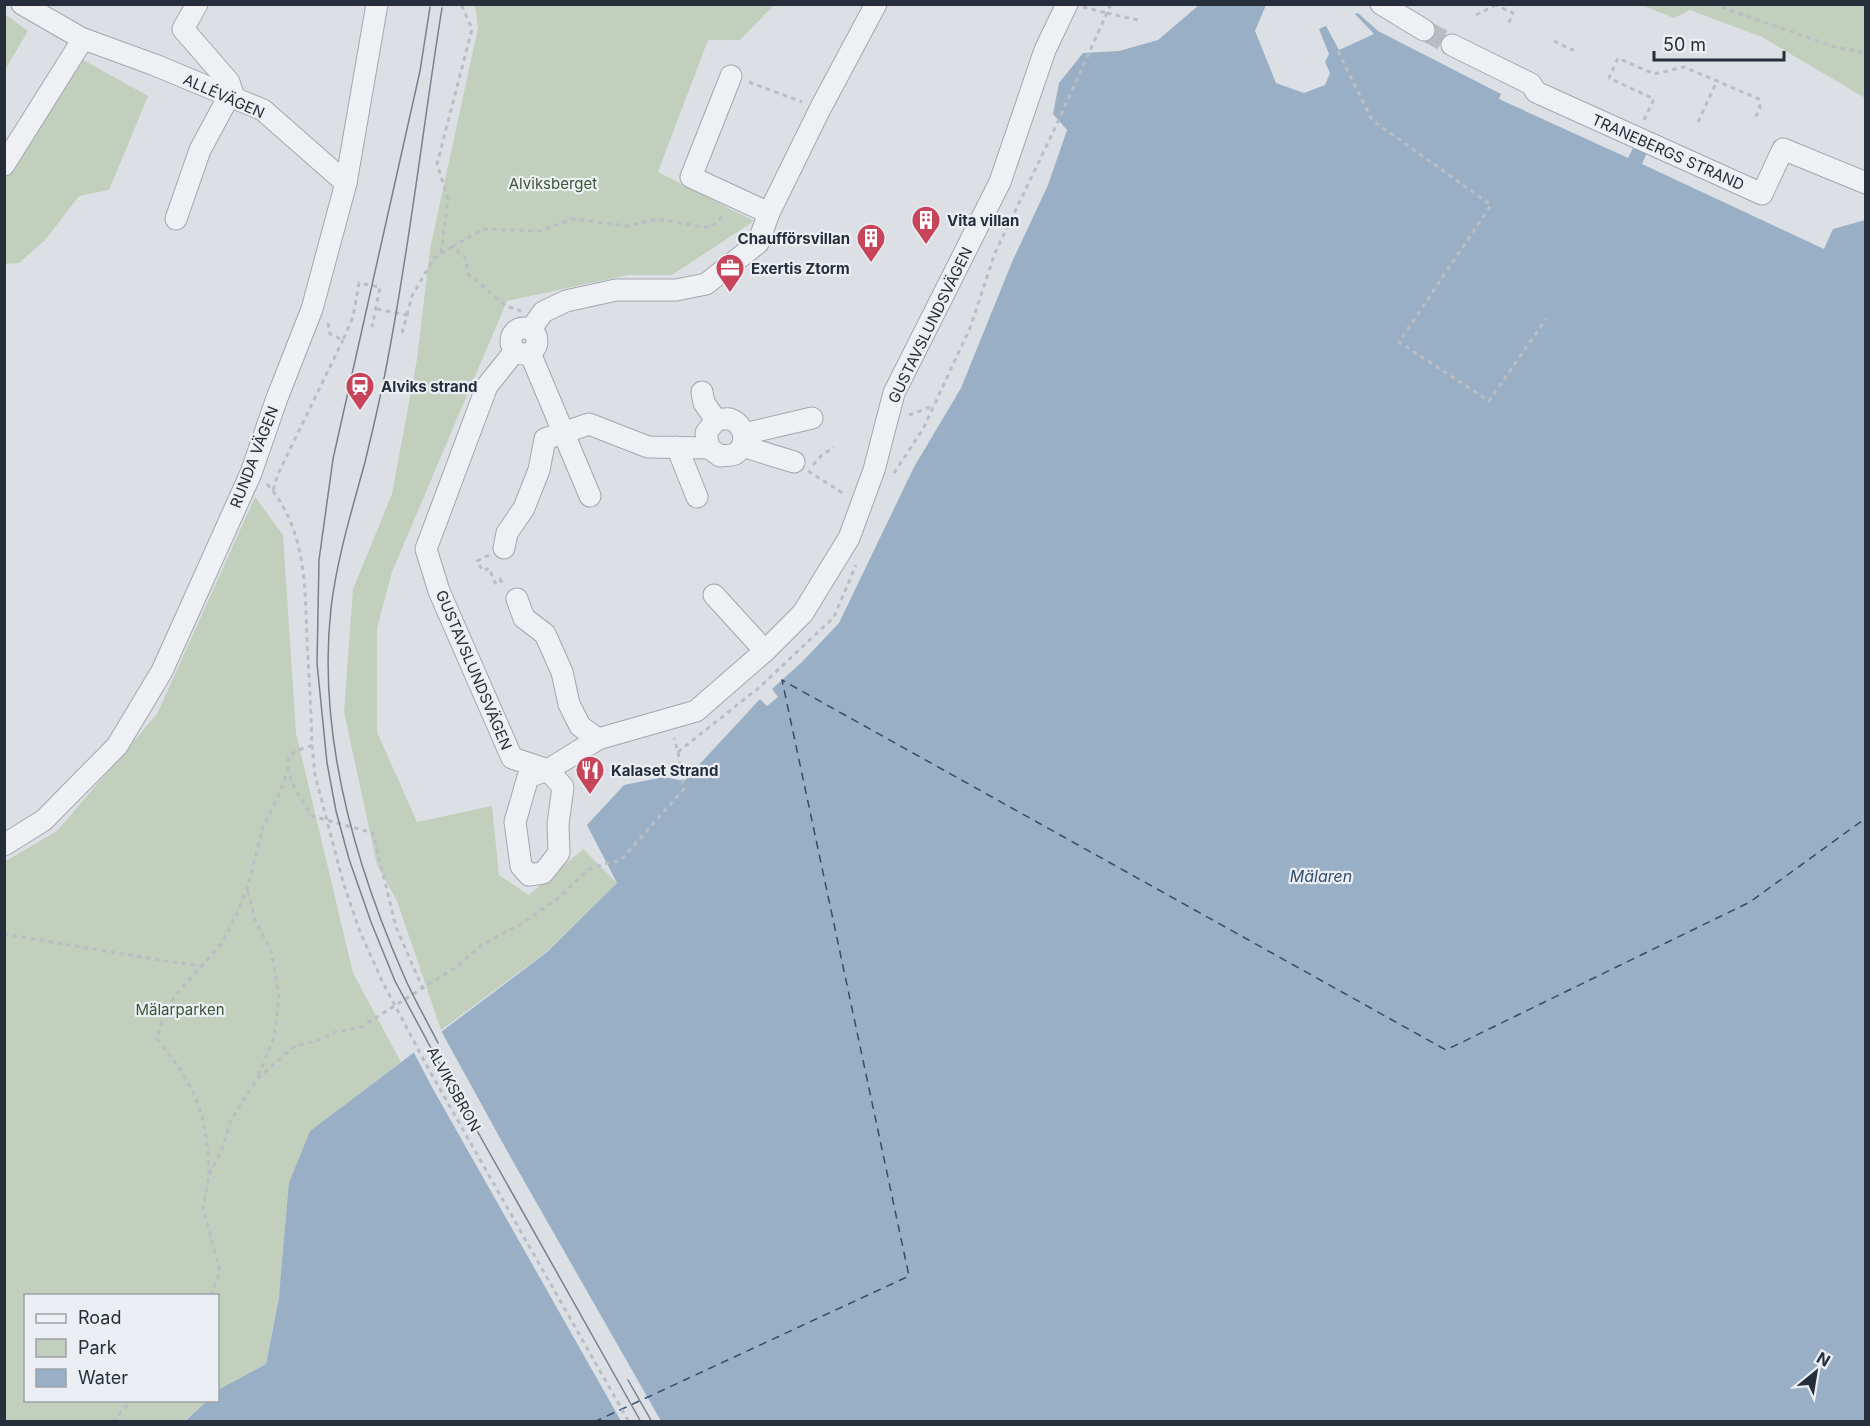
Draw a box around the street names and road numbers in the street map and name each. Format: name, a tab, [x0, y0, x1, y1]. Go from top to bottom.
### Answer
street label: ALLÉVÄGEN	[180, 70, 268, 122]
street label: TRANEBERGS STRAND	[1589, 110, 1747, 194]
street label: GUSTAVSLUNDSVÄGEN	[884, 244, 976, 406]
street label: RUNDA VÄGEN	[226, 403, 282, 511]
street label: GUSTAVSLUNDSVÄGEN	[432, 587, 516, 753]
street label: ALVIKSBRON	[423, 1043, 485, 1135]

